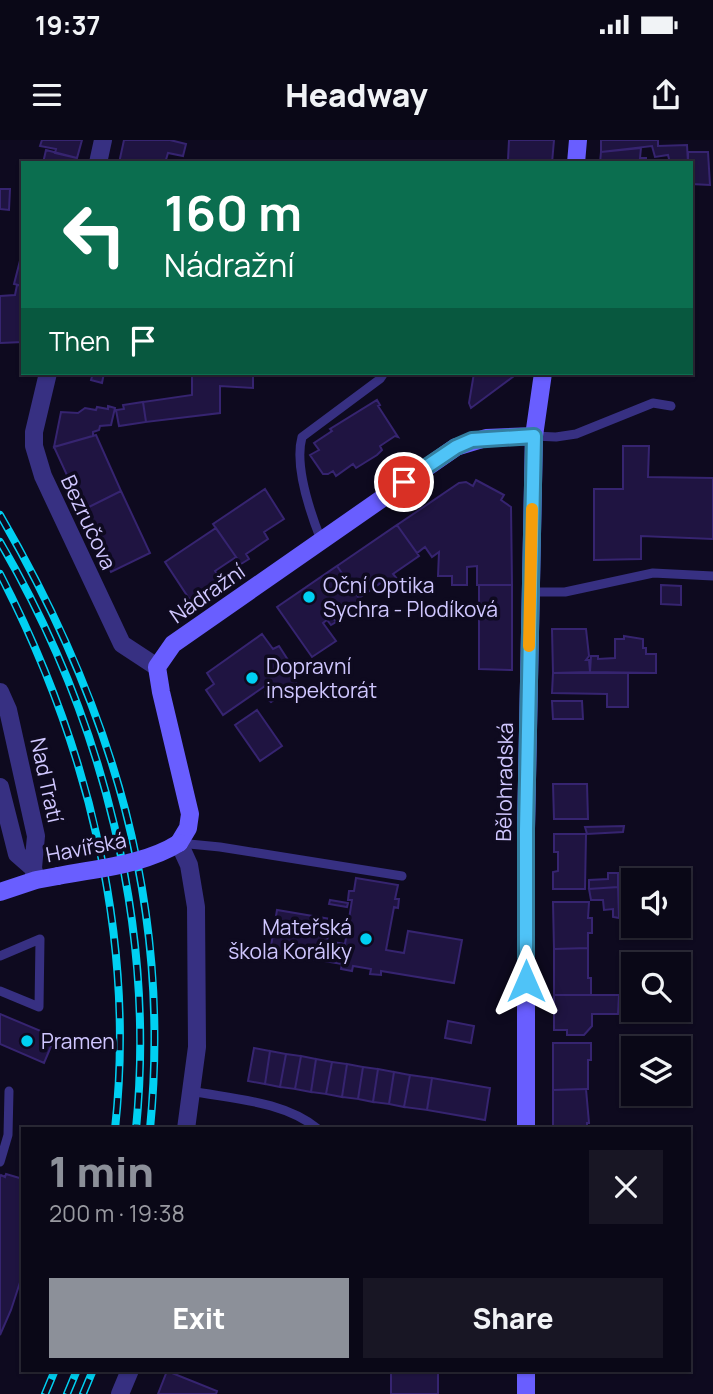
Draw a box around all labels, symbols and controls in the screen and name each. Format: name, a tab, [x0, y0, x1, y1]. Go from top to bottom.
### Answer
text: 19:37	[35, 7, 100, 43]
text: Headway	[285, 73, 428, 117]
icon: menu	[28, 76, 66, 114]
icon: share	[647, 76, 685, 114]
text: 160 m	[164, 179, 302, 246]
icon: left	[49, 189, 140, 280]
text: Nádražní	[164, 243, 295, 287]
icon: arrive	[124, 322, 162, 360]
text: Then	[49, 323, 110, 359]
pin	[374, 452, 434, 512]
icon: arrive	[385, 463, 423, 501]
street label: Bezručova	[55, 470, 123, 574]
street label: Nádražní	[164, 557, 250, 629]
place label: Oční Optika Sychra - Plodíková	[323, 571, 498, 623]
marker: Oční Optika Sychra - Plodíková	[301, 589, 317, 605]
place label: Dopravní inspektorát	[266, 652, 377, 704]
marker: Dopravní inspektorát	[244, 670, 260, 686]
street label: Bělohradská	[489, 722, 519, 842]
street label: Nad Tratí	[24, 735, 70, 825]
street label: Havířská	[43, 825, 129, 869]
map controls	[621, 868, 691, 1106]
button: sound	[621, 868, 691, 938]
place label: Mateřská škola Korálky	[228, 913, 352, 965]
marker: Mateřská škola Korálky	[358, 931, 374, 947]
position arrow	[489, 944, 563, 1018]
button: search	[621, 952, 691, 1022]
place label: Pramen	[41, 1027, 115, 1055]
marker: Pramen	[19, 1033, 35, 1049]
button: layers	[621, 1036, 691, 1106]
text: 1 min	[49, 1142, 154, 1200]
button: close	[589, 1150, 663, 1224]
text: 200 m · 19:38	[49, 1197, 185, 1229]
button: Exit	[49, 1278, 349, 1358]
button: Share	[363, 1278, 663, 1358]

